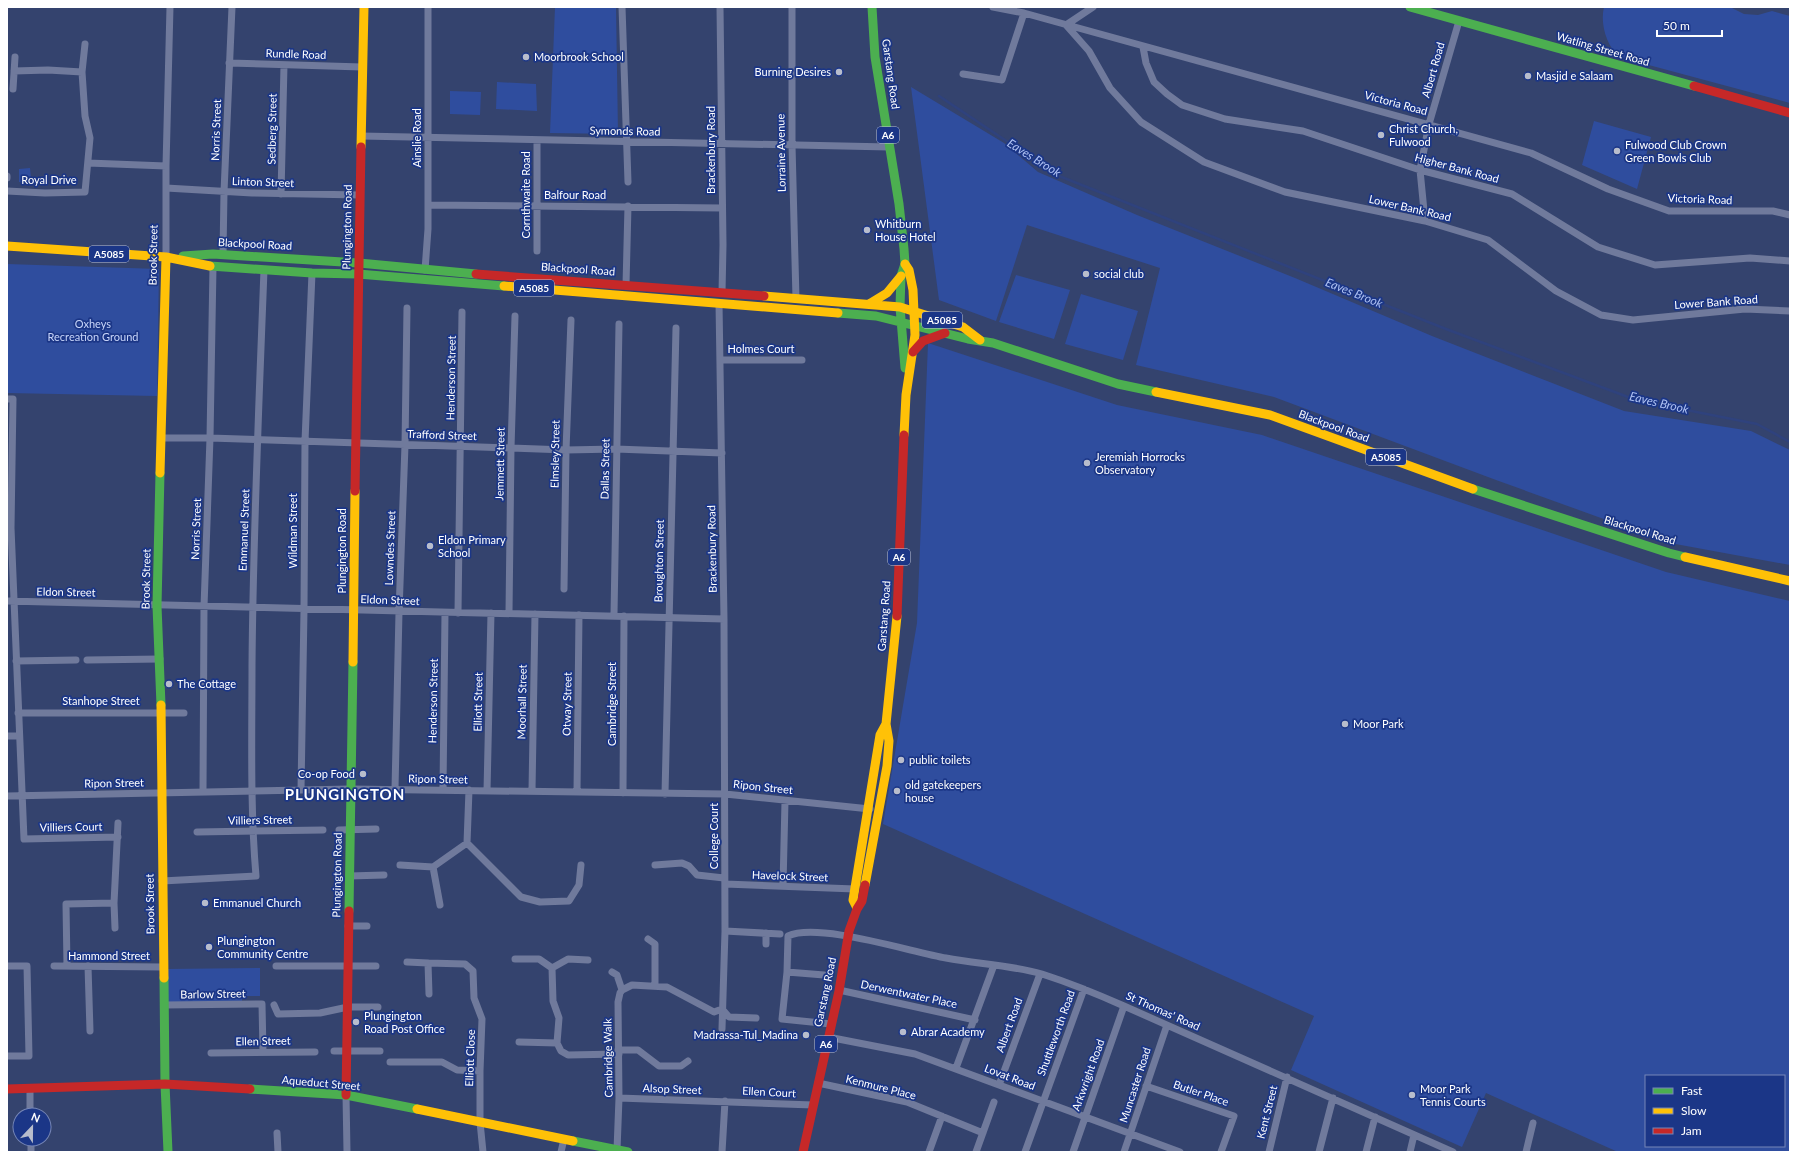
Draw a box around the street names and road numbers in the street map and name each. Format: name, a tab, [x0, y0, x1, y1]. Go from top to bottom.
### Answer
street label: Watling Street Road	[1555, 29, 1651, 68]
street label: Garstang Road	[880, 38, 903, 110]
street label: Albert Road	[1418, 41, 1447, 99]
street label: Rundle Road	[265, 46, 327, 61]
street label: Victoria Road	[1363, 88, 1429, 117]
street label: Sedberg Street	[264, 93, 279, 165]
street label: Norris Street	[208, 99, 223, 161]
street label: Brackenbury Road	[704, 106, 717, 194]
street label: Ainslie Road	[410, 108, 423, 168]
street label: Lorraine Avenue	[773, 114, 788, 192]
street label: Symonds Road	[589, 123, 661, 138]
road number: A6	[877, 127, 899, 143]
street label: Higher Bank Road	[1414, 150, 1501, 185]
street label: Cornthwaite Road	[519, 151, 532, 239]
street label: Royal Drive	[21, 173, 77, 186]
street label: Linton Street	[232, 174, 294, 189]
street label: Plungington Road	[339, 184, 354, 270]
street label: Balfour Road	[544, 188, 606, 201]
street label: Victoria Road	[1667, 191, 1733, 206]
street label: Lower Bank Road	[1368, 192, 1452, 223]
street label: Brook Street	[145, 225, 160, 285]
street label: Blackpool Road	[218, 235, 292, 252]
road number: A5085	[89, 246, 129, 262]
street label: Blackpool Road	[540, 259, 616, 278]
road number: A5085	[514, 280, 554, 296]
street label: Lower Bank Road	[1674, 292, 1758, 311]
road number: A5085	[922, 312, 962, 328]
street label: Henderson Street	[443, 335, 458, 421]
street label: Holmes Court	[727, 342, 795, 355]
street label: Blackpool Road	[1297, 407, 1371, 444]
street label: Elmsley Street	[547, 420, 562, 488]
street label: Trafford Street	[407, 427, 477, 442]
street label: Jemmett Street	[492, 427, 507, 501]
street label: Dallas Street	[597, 438, 612, 500]
road number: A5085	[1366, 449, 1406, 465]
street label: Emmanuel Street	[236, 489, 251, 571]
street label: Wildman Street	[286, 493, 299, 569]
street label: Norris Street	[188, 498, 203, 560]
street label: Brackenbury Road	[704, 505, 719, 593]
street label: Plungington Road	[335, 508, 348, 594]
street label: Lowndes Street	[382, 510, 397, 586]
street label: Blackpool Road	[1603, 512, 1678, 547]
street label: Broughton Street	[651, 519, 666, 603]
street label: Brook Street	[138, 549, 153, 609]
road number: A6	[888, 549, 910, 565]
street label: Garstang Road	[875, 580, 892, 652]
street label: Eldon Street	[36, 584, 96, 599]
street label: Eldon Street	[360, 592, 420, 607]
street label: Henderson Street	[425, 658, 440, 744]
street label: Cambridge Street	[605, 662, 618, 746]
street label: Moorhall Street	[514, 664, 529, 740]
street label: Elliott Street	[470, 672, 485, 732]
street label: Otway Street	[559, 672, 574, 736]
street label: Stanhope Street	[62, 694, 140, 707]
street label: Ripon Street	[408, 771, 468, 786]
street label: Ripon Street	[84, 775, 144, 790]
street label: Ripon Street	[733, 777, 794, 796]
street label: College Court	[707, 803, 720, 869]
street label: Villiers Street	[228, 812, 292, 827]
street label: Villiers Court	[39, 819, 103, 834]
street label: Plungington Road	[329, 832, 344, 918]
street label: Havelock Street	[752, 868, 828, 883]
street label: Brook Street	[142, 874, 157, 934]
street label: Hammond Street	[68, 949, 150, 962]
street label: Garstang Road	[811, 956, 838, 1028]
street label: Derwentwater Place	[860, 977, 959, 1010]
street label: Barlow Street	[180, 986, 246, 1001]
street label: Shuttleworth Road	[1034, 988, 1077, 1077]
street label: St Thomas' Road	[1124, 988, 1202, 1033]
street label: Albert Road	[993, 996, 1024, 1054]
street label: Cambridge Walk	[600, 1018, 615, 1098]
street label: Elliott Close	[462, 1029, 477, 1087]
street label: Ellen Street	[235, 1034, 291, 1047]
road number: A6	[815, 1036, 837, 1052]
street label: Arkwright Road	[1069, 1037, 1107, 1112]
street label: Muncaster Road	[1116, 1045, 1153, 1124]
street label: Lovat Road	[983, 1061, 1037, 1092]
street label: Kenmure Place	[845, 1071, 918, 1102]
street label: Aqueduct Street	[281, 1073, 361, 1092]
street label: Butler Place	[1172, 1077, 1231, 1108]
street label: Alsop Street	[642, 1081, 702, 1096]
street label: Ellen Court	[742, 1084, 796, 1099]
street label: Kent Street	[1254, 1084, 1279, 1140]

